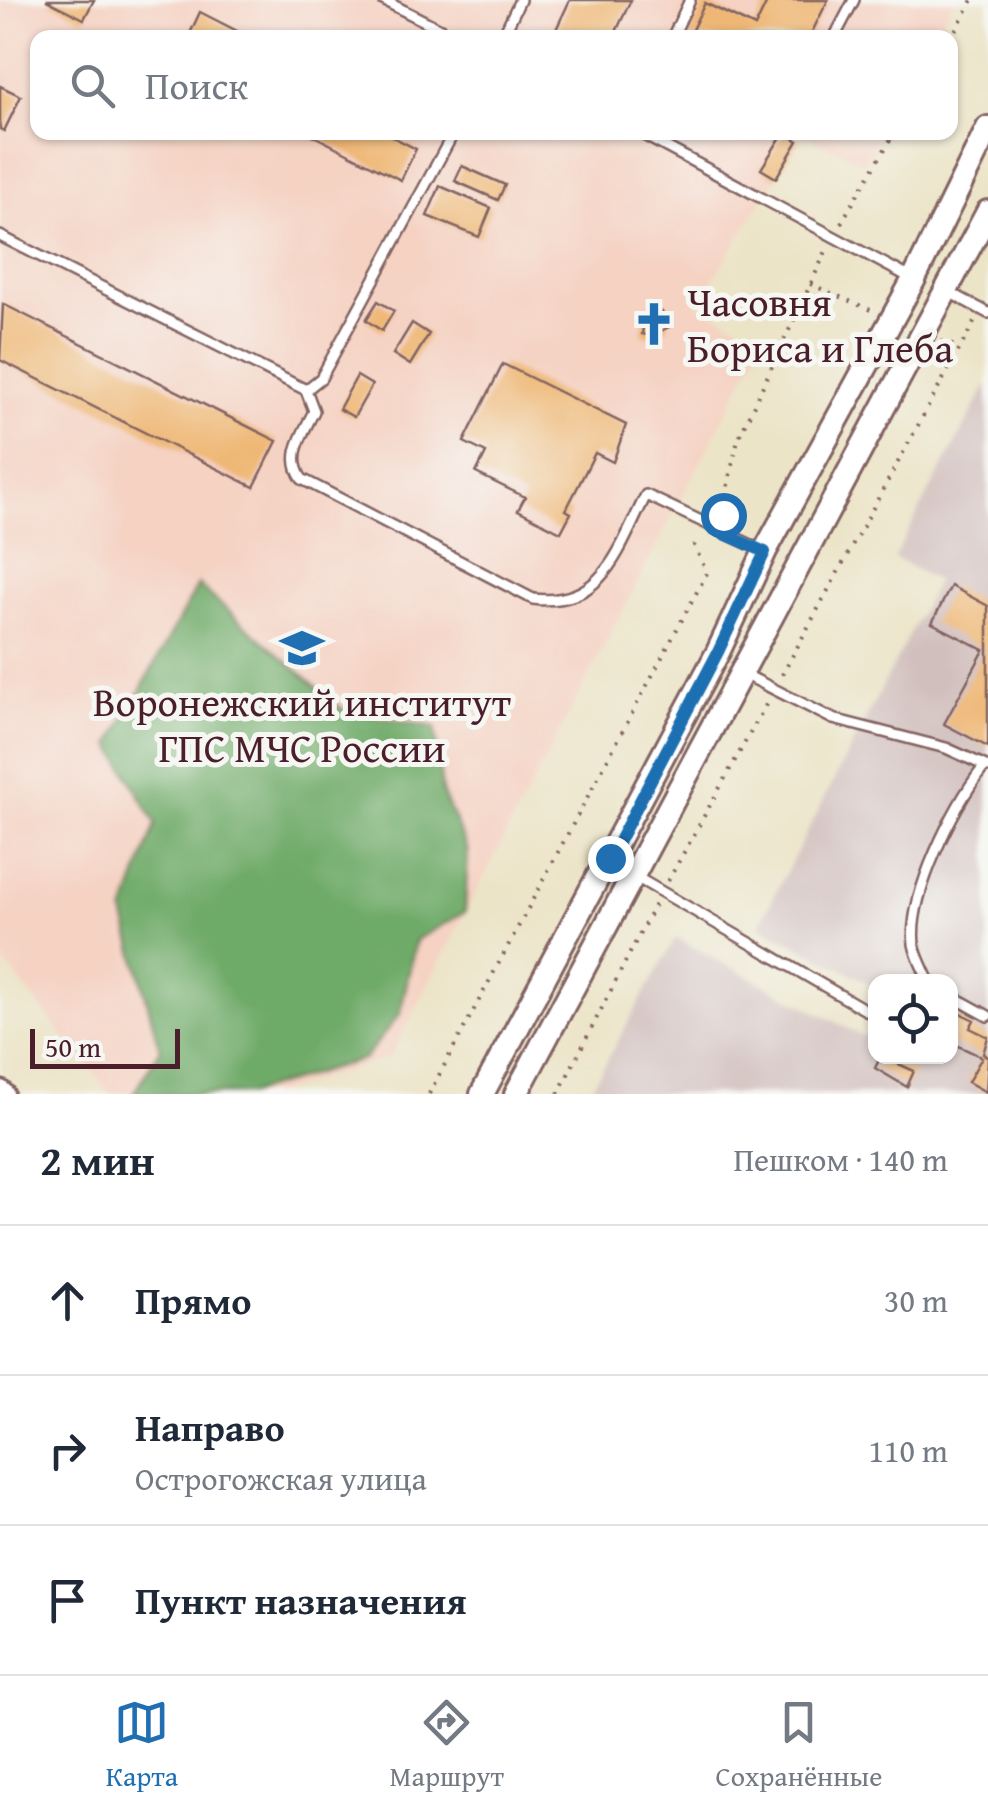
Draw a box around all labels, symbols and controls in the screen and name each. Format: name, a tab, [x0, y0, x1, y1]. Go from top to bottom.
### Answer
search box	[30, 30, 958, 140]
text: Поиск	[145, 57, 248, 113]
icon: search	[65, 58, 120, 113]
place label: Часовня Бориса и Глеба	[687, 272, 953, 377]
church icon: Часовня Бориса и Глеба	[630, 300, 678, 348]
route start	[701, 493, 747, 539]
school or university icon: Воронежский институт ГПС МЧС России	[278, 624, 326, 672]
place label: Воронежский институт ГПС МЧС России	[93, 672, 512, 777]
route end	[588, 836, 634, 882]
map controls	[868, 974, 958, 1064]
button: locate	[868, 974, 958, 1064]
scale bar	[30, 1024, 180, 1068]
text: 50 m	[45, 1026, 101, 1067]
text: 2 мин	[40, 1129, 155, 1190]
text: Пешком · 140 m	[733, 1136, 948, 1183]
text: Прямо	[135, 1272, 251, 1328]
icon: ahead	[40, 1273, 95, 1328]
text: 30 m	[884, 1277, 948, 1324]
text: Направо	[135, 1399, 285, 1455]
icon: right	[40, 1423, 95, 1478]
text: 110 m	[869, 1427, 948, 1474]
text: Острогожская улица	[135, 1455, 427, 1502]
text: Пункт назначения	[135, 1572, 467, 1628]
icon: arrive	[40, 1573, 95, 1628]
tab: Карта	[106, 1695, 178, 1796]
tab: Маршрут	[390, 1695, 504, 1796]
tab: Сохранённые	[715, 1695, 882, 1796]

